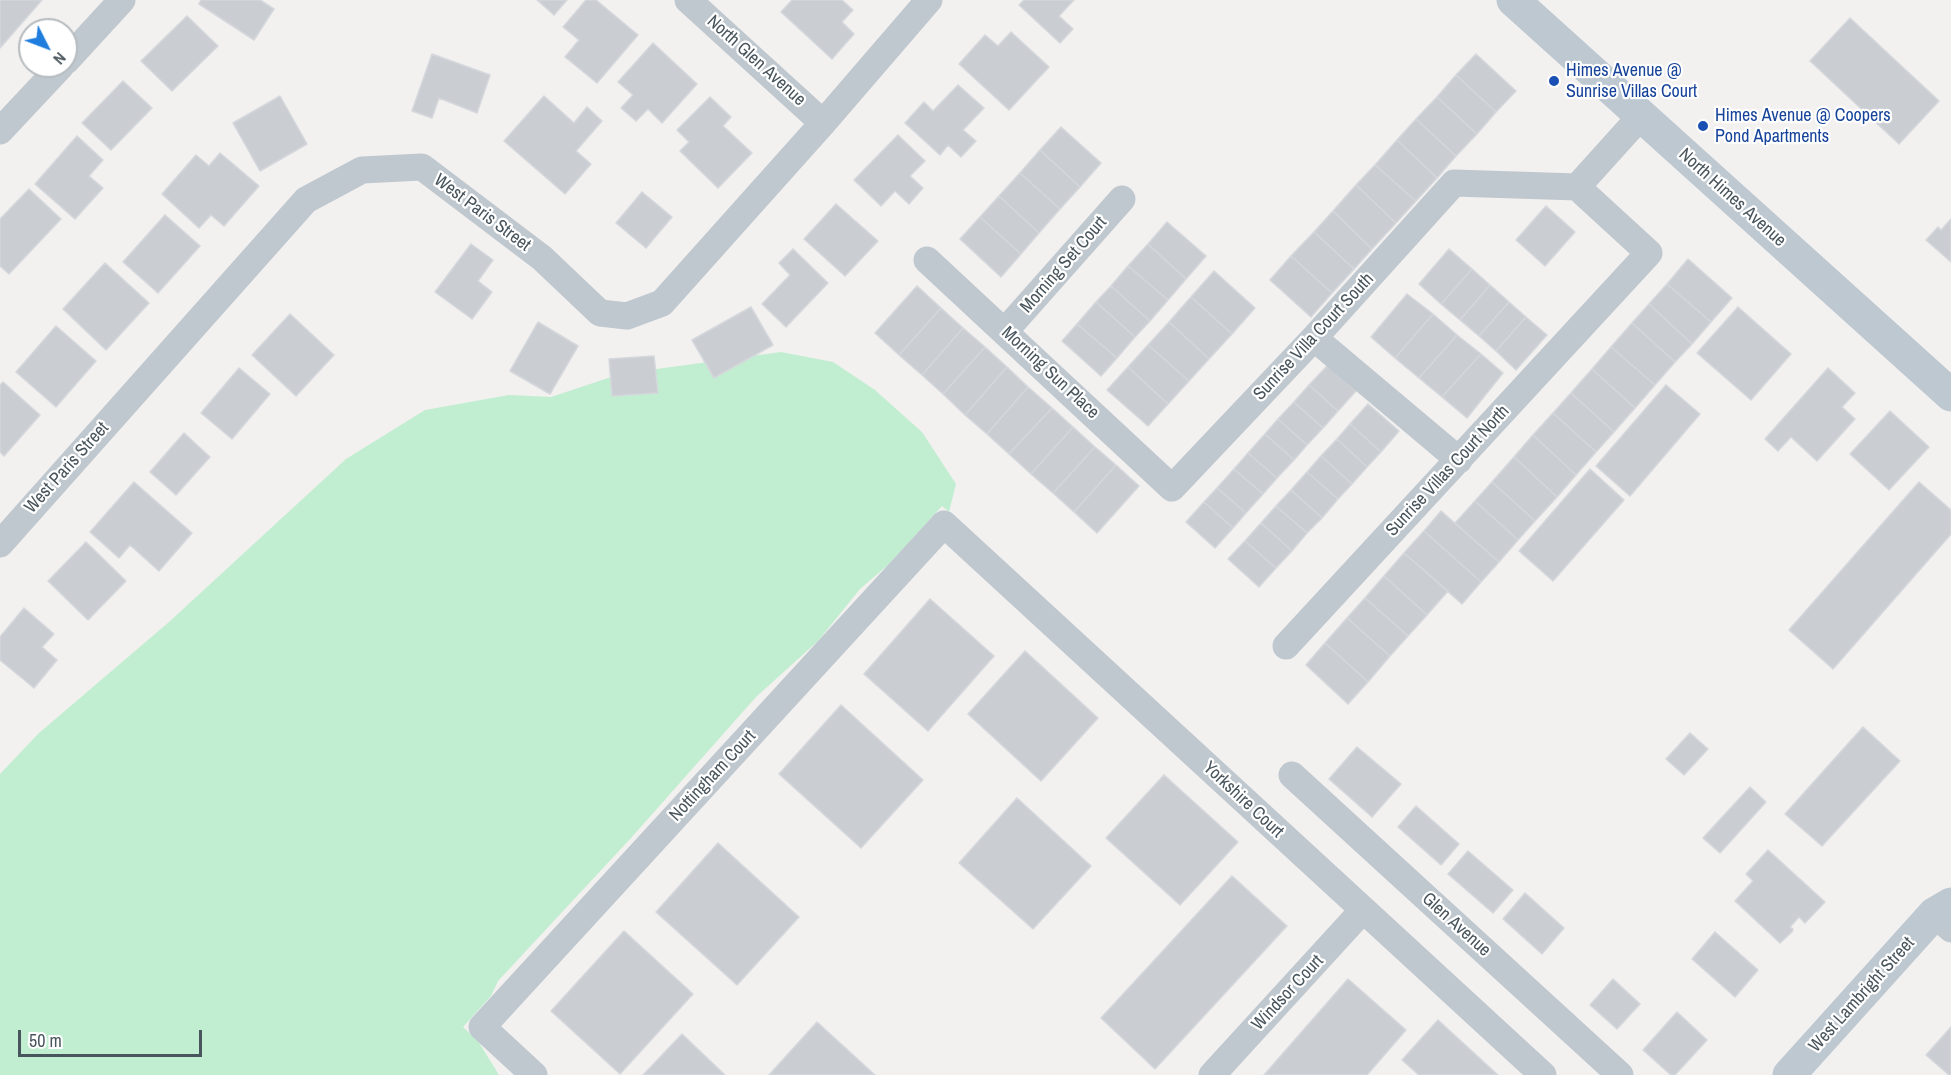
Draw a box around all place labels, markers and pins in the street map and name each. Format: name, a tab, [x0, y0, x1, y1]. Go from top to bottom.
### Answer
place label: Himes Avenue @ Sunrise Villas Court	[1566, 60, 1697, 103]
marker: Himes Avenue @ Sunrise Villas Court	[1547, 74, 1561, 88]
place label: Himes Avenue @ Coopers Pond Apartments	[1715, 105, 1891, 148]
marker: Himes Avenue @ Coopers Pond Apartments	[1696, 119, 1710, 133]

